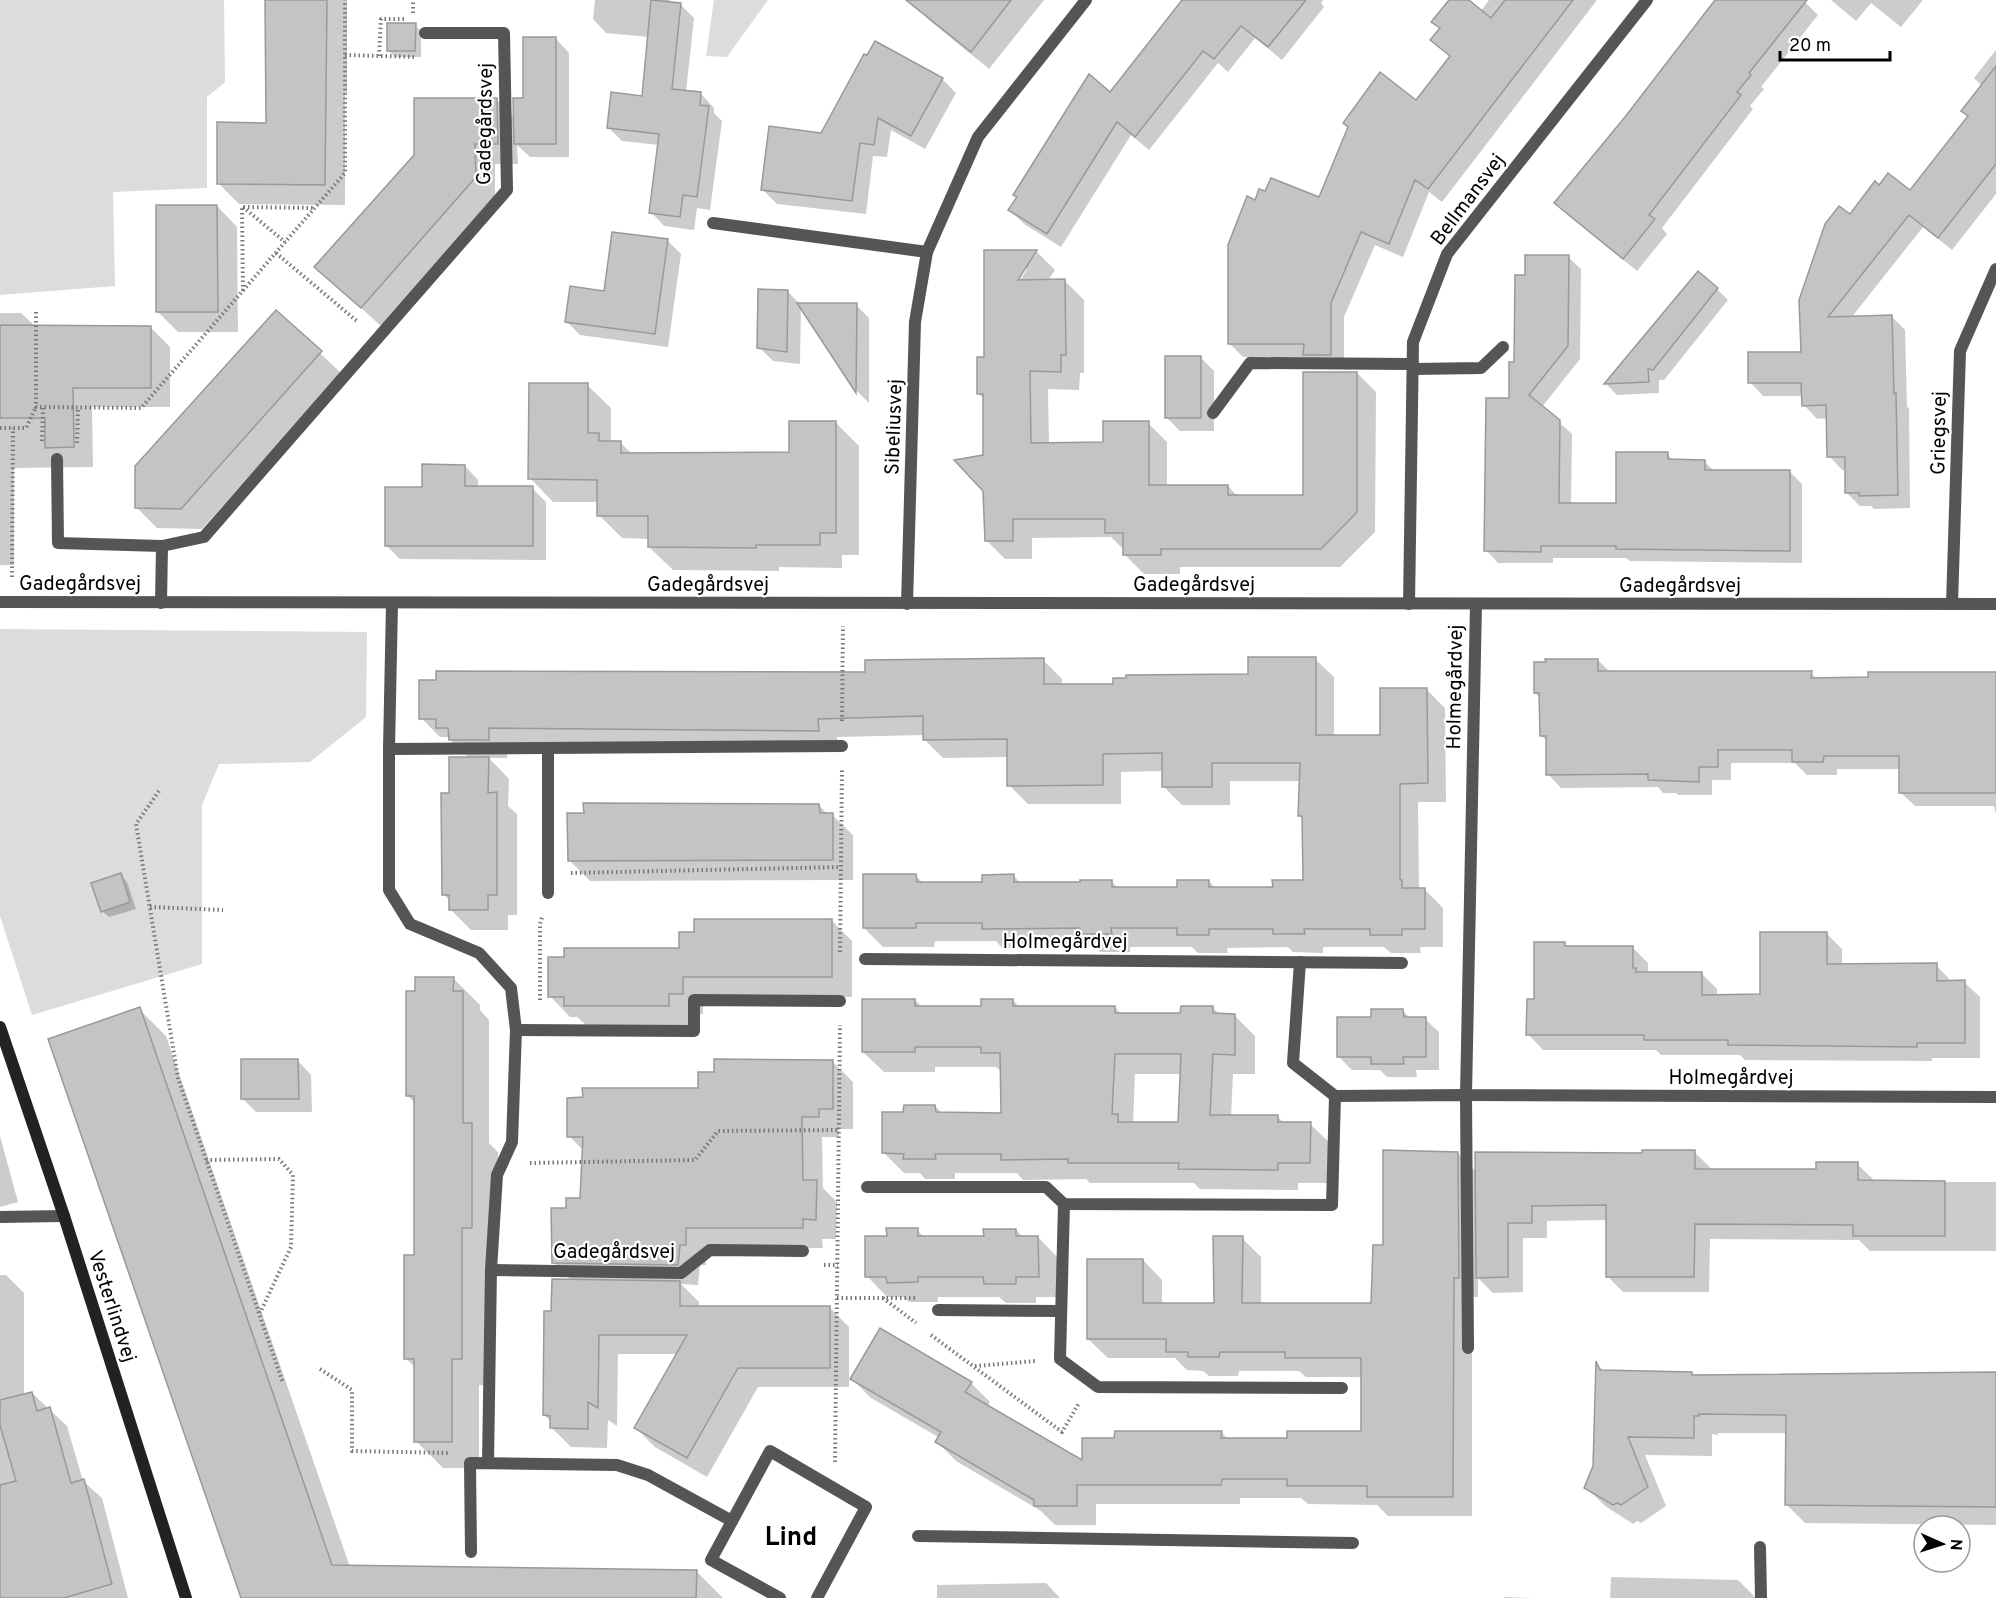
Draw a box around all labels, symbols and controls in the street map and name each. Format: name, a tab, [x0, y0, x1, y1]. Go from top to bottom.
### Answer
scale bar	[1780, 24, 1890, 62]
text: 20 m	[1789, 35, 1831, 58]
street label: Gadegårdsvej	[472, 63, 500, 185]
street label: Bellmansvej	[1426, 149, 1512, 251]
street label: Sibeliusvej	[880, 379, 910, 475]
street label: Griegsvej	[1926, 391, 1954, 475]
street label: Gadegårdsvej	[19, 572, 141, 598]
street label: Gadegårdsvej	[647, 573, 769, 599]
street label: Gadegårdsvej	[1133, 573, 1255, 599]
street label: Gadegårdsvej	[1619, 574, 1741, 600]
street label: Holmegårdvej	[1442, 624, 1470, 750]
street label: Holmegårdvej	[1002, 930, 1128, 956]
street label: Holmegårdvej	[1668, 1066, 1794, 1092]
street label: Gadegårdsvej	[553, 1240, 675, 1266]
street label: Vesterlindvej	[81, 1247, 141, 1366]
north arrow	[1912, 1514, 1972, 1574]
district label: Lind	[765, 1522, 817, 1555]
text: N	[1945, 1538, 1965, 1551]

